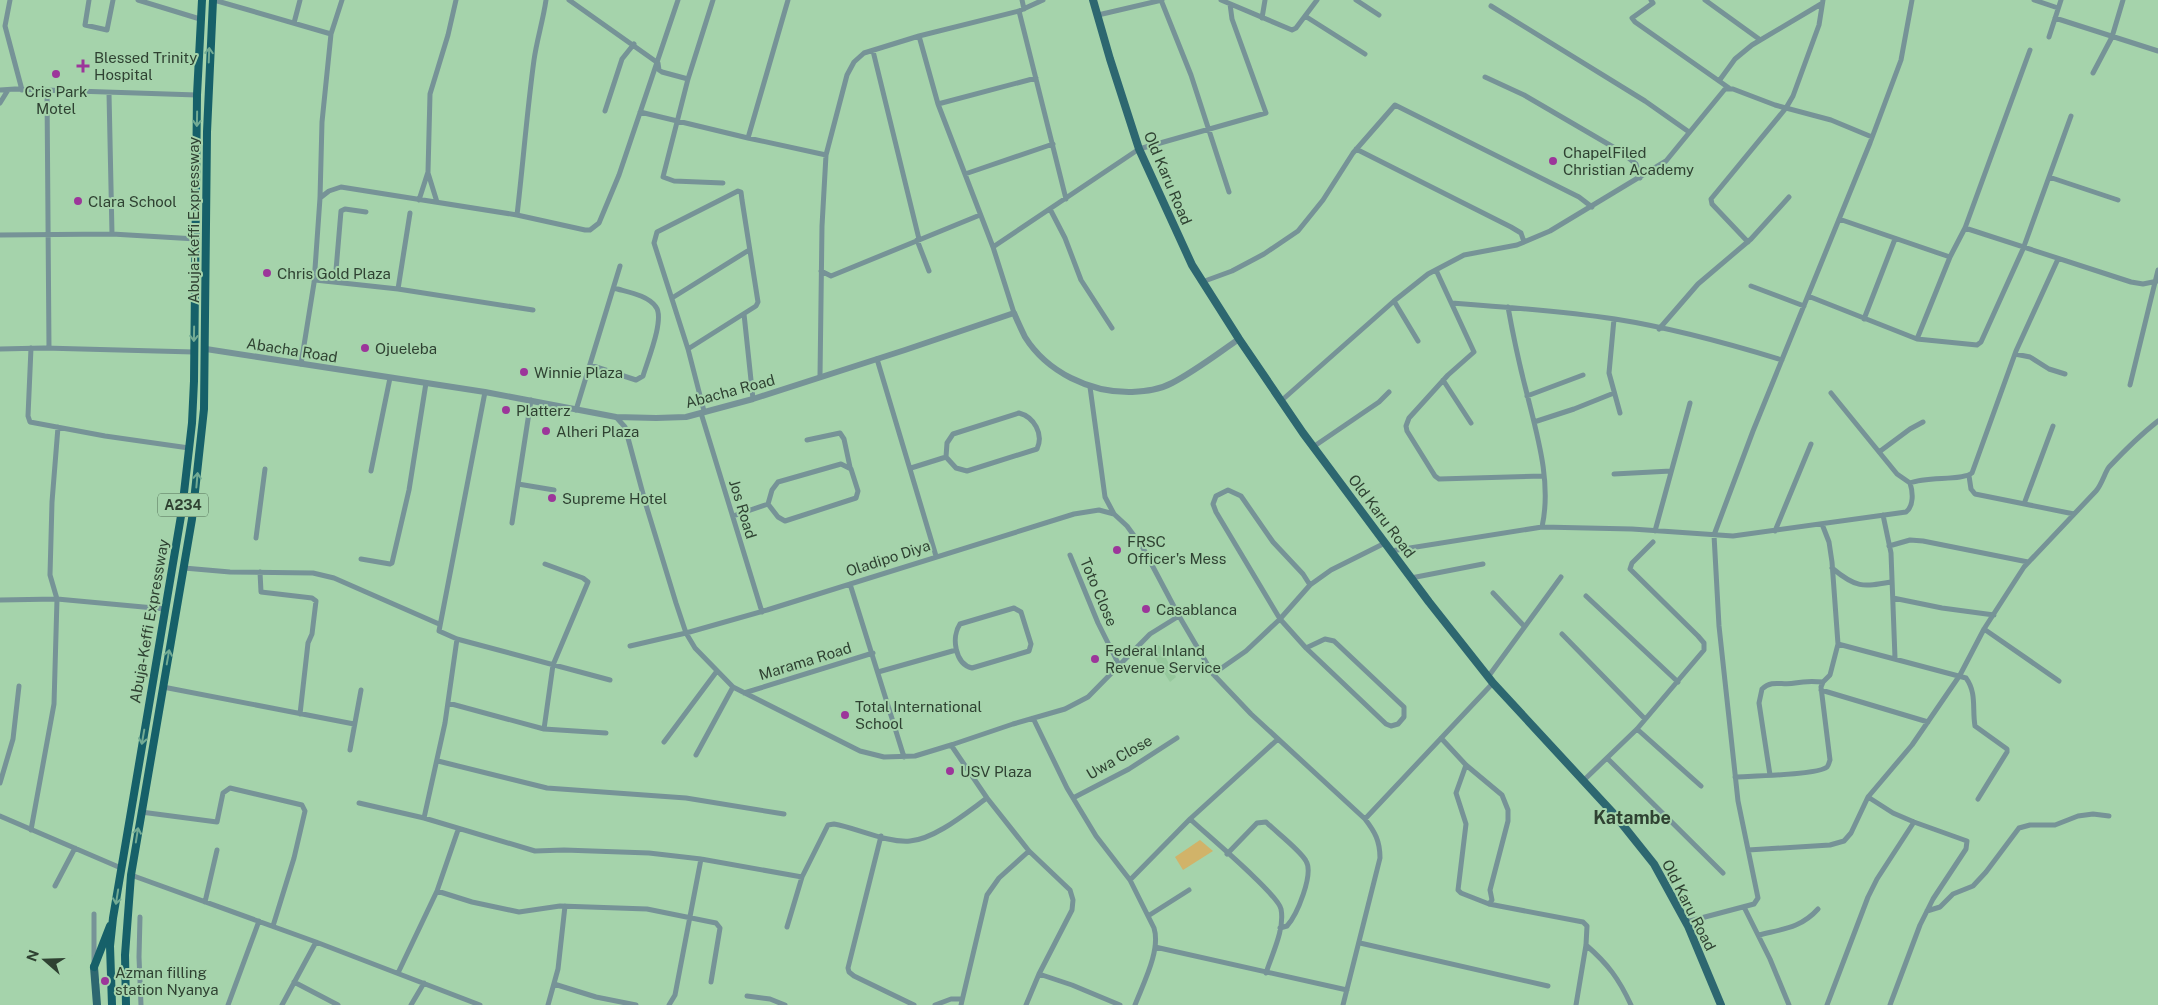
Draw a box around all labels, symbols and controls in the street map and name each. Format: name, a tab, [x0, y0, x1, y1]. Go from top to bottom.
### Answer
one-way arrow	[204, 47, 214, 64]
place label: Blessed Trinity Hospital	[94, 49, 197, 83]
marker: Blessed Trinity Hospital	[76, 59, 90, 73]
marker: Cris Park Motel	[50, 68, 62, 80]
place label: Cris Park Motel	[24, 83, 88, 117]
one-way arrow	[192, 110, 202, 126]
street label: Old Karu Road	[1141, 129, 1195, 227]
street label: Abuja-Keffi Expressway	[185, 137, 202, 303]
place label: ChapelFiled Christian Academy	[1563, 144, 1694, 178]
marker: ChapelFiled Christian Academy	[1547, 155, 1559, 167]
place label: Clara School	[88, 193, 177, 210]
marker: Clara School	[72, 195, 84, 207]
place label: Chris Gold Plaza	[277, 265, 391, 282]
marker: Chris Gold Plaza	[261, 267, 273, 279]
one-way arrow	[190, 325, 199, 341]
street label: Abacha Road	[245, 334, 339, 366]
place label: Ojueleba	[375, 340, 437, 357]
marker: Ojueleba	[359, 342, 371, 354]
place label: Winnie Plaza	[534, 364, 623, 381]
marker: Winnie Plaza	[518, 366, 530, 378]
street label: Abacha Road	[683, 371, 777, 411]
place label: Platterz	[516, 402, 570, 419]
marker: Platterz	[500, 404, 512, 416]
place label: Alheri Plaza	[556, 423, 639, 440]
marker: Alheri Plaza	[540, 425, 552, 437]
street label: Old Karu Road	[1345, 471, 1419, 561]
one-way arrow	[192, 472, 202, 488]
street label: Jos Road	[726, 477, 760, 541]
place label: Supreme Hotel	[562, 490, 667, 507]
marker: Supreme Hotel	[546, 492, 558, 504]
road number: A234	[158, 494, 208, 516]
place label: FRSC Officer's Mess	[1127, 533, 1226, 567]
street label: Oladipo Diya	[844, 536, 932, 580]
street label: Abuja-Keffi Expressway	[126, 538, 172, 704]
marker: FRSC Officer's Mess	[1111, 544, 1123, 556]
street label: Toto Close	[1077, 555, 1121, 629]
place label: Casablanca	[1156, 601, 1237, 618]
marker: Casablanca	[1140, 603, 1152, 615]
street label: Marama Road	[757, 639, 853, 683]
place label: Federal Inland Revenue Service	[1105, 642, 1221, 676]
one-way arrow	[164, 650, 174, 666]
marker: Federal Inland Revenue Service	[1089, 653, 1101, 665]
place label: Total International School	[855, 698, 982, 732]
marker: Total International School	[839, 709, 851, 721]
one-way arrow	[138, 729, 148, 745]
street label: Uwa Close	[1083, 731, 1155, 783]
place label: USV Plaza	[960, 763, 1032, 780]
marker: USV Plaza	[944, 765, 956, 777]
district label: Katambe	[1593, 807, 1671, 828]
one-way arrow	[133, 827, 143, 843]
street label: Old Karu Road	[1659, 857, 1719, 953]
one-way arrow	[111, 889, 121, 905]
north arrow	[20, 935, 70, 985]
text: N	[23, 948, 42, 963]
place label: Azman filling station Nyanya	[115, 964, 219, 998]
marker: Azman filling station Nyanya	[99, 975, 111, 987]

